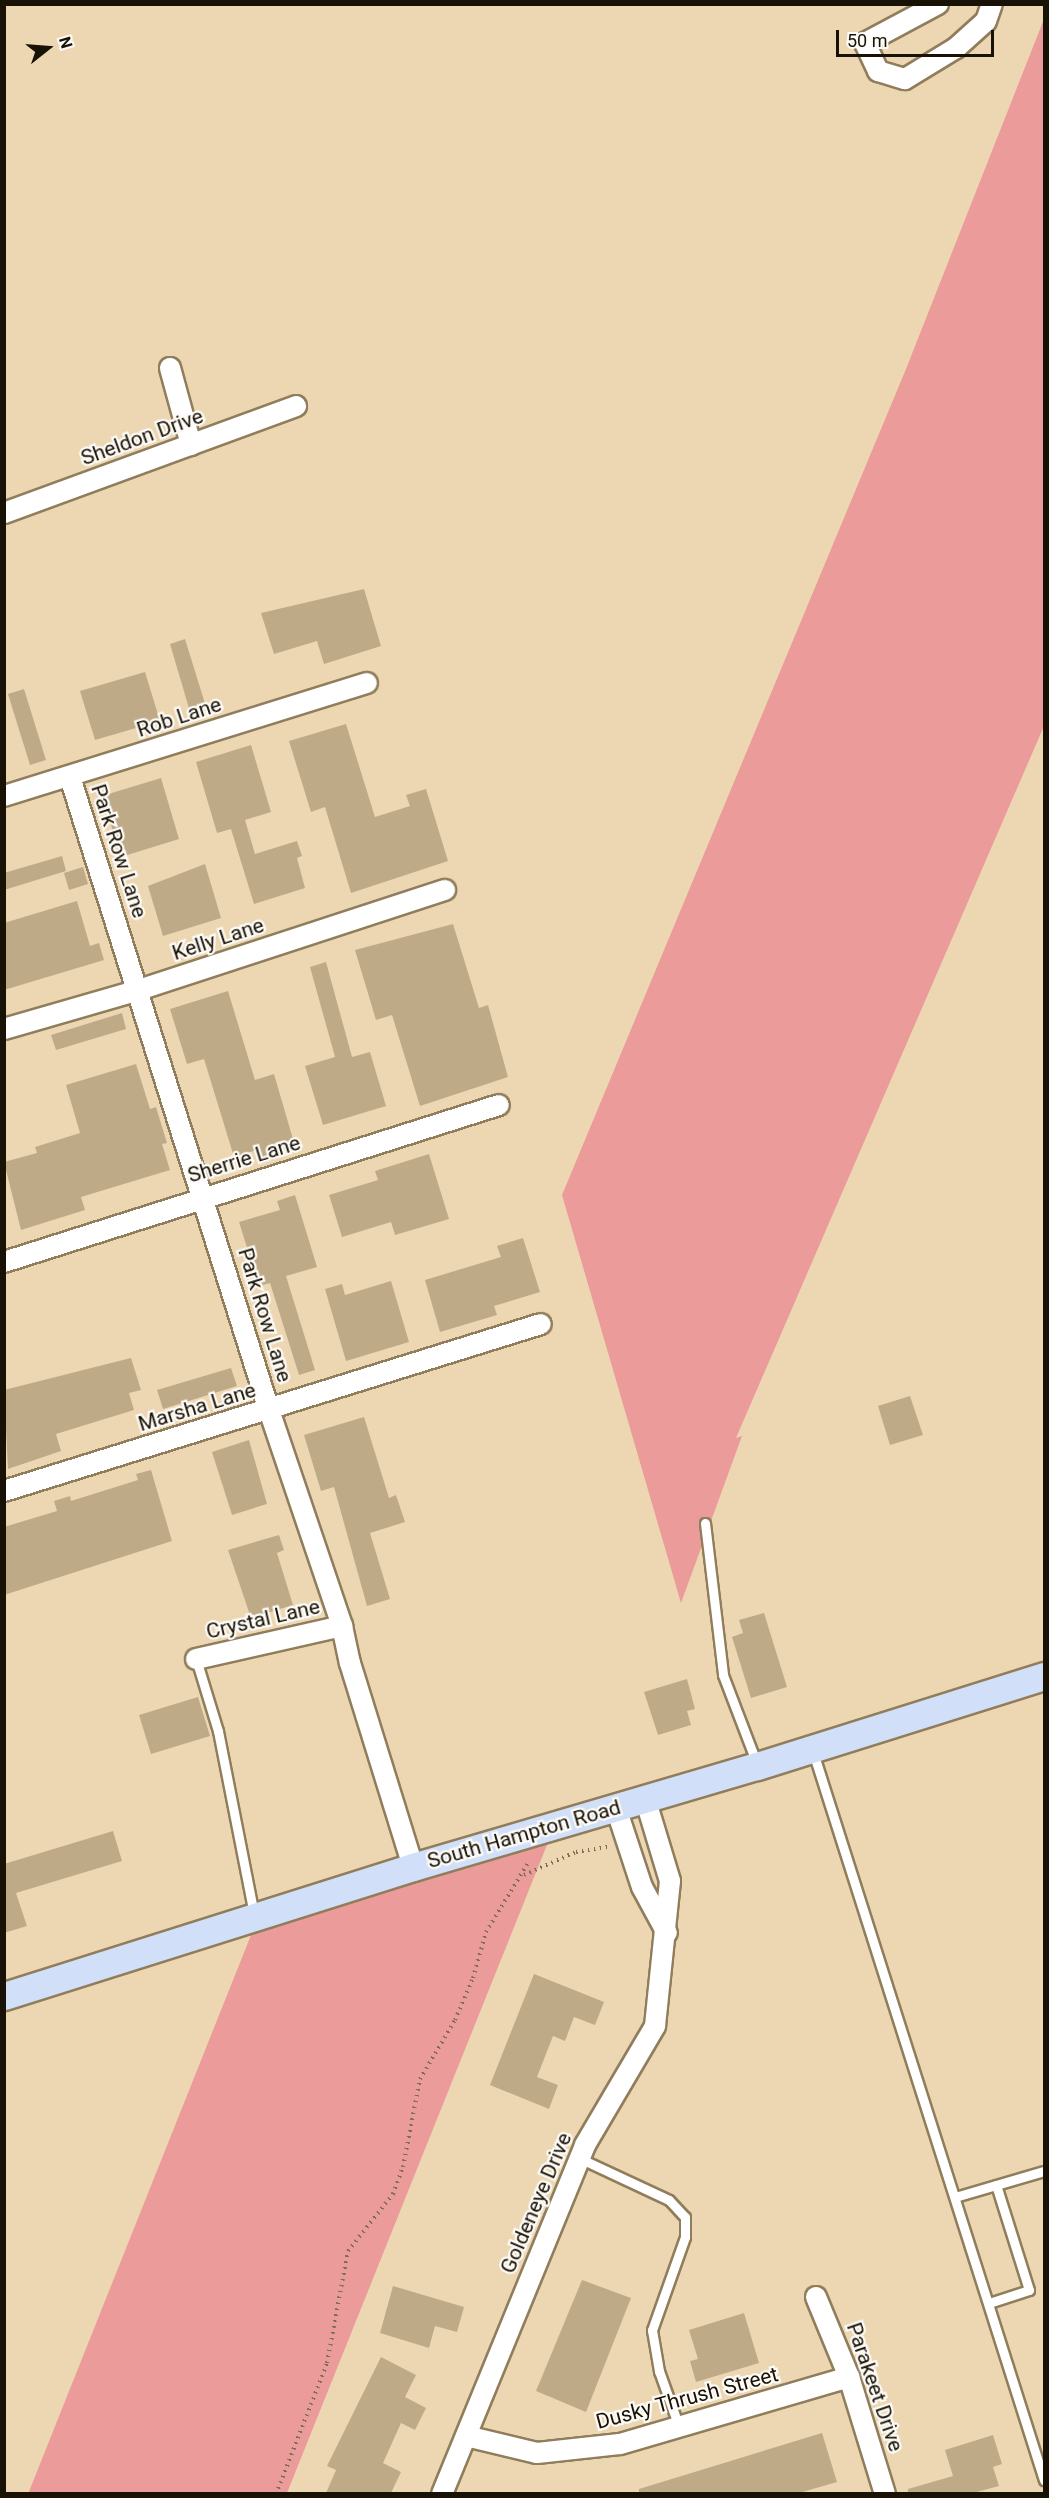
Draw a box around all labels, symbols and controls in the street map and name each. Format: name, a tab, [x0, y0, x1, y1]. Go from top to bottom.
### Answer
north arrow	[18, 18, 78, 78]
scale bar	[839, 18, 996, 56]
text: 50 m	[847, 30, 887, 51]
text: N	[55, 34, 76, 51]
street label: Sheldon Drive	[78, 403, 206, 471]
street label: Rob Lane	[134, 692, 224, 742]
street label: Park Row Lane	[86, 781, 152, 921]
street label: Kelly Lane	[169, 912, 267, 966]
street label: Sherrie Lane	[185, 1130, 303, 1188]
street label: Park Row Lane	[233, 1245, 297, 1385]
street label: Marsha Lane	[135, 1377, 259, 1437]
street label: Crystal Lane	[204, 1594, 322, 1644]
street label: South Hampton Road	[424, 1794, 624, 1874]
street label: Goldeneye Drive	[495, 2129, 577, 2277]
street label: Parakeet Drive	[841, 2319, 909, 2455]
street label: Dusky Thrush Street	[593, 2362, 781, 2434]

